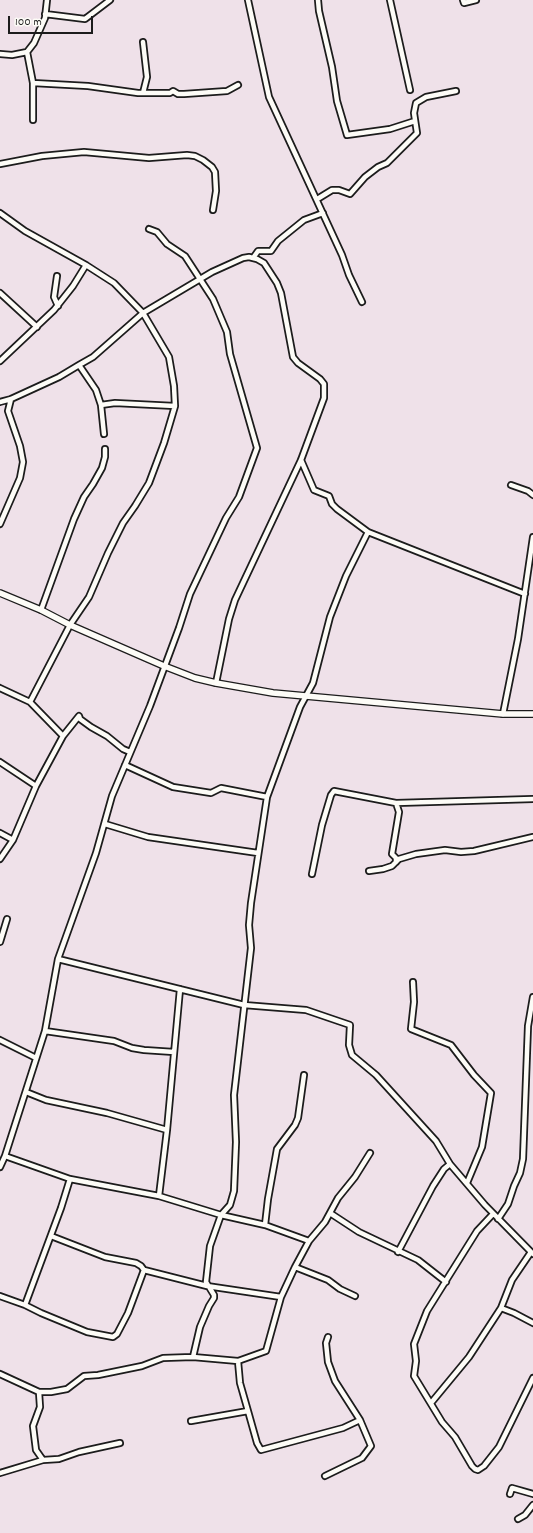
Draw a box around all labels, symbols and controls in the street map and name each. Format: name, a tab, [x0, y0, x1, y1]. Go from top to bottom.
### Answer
scale bar	[10, 8, 95, 34]
text: 100 m	[15, 14, 42, 31]

